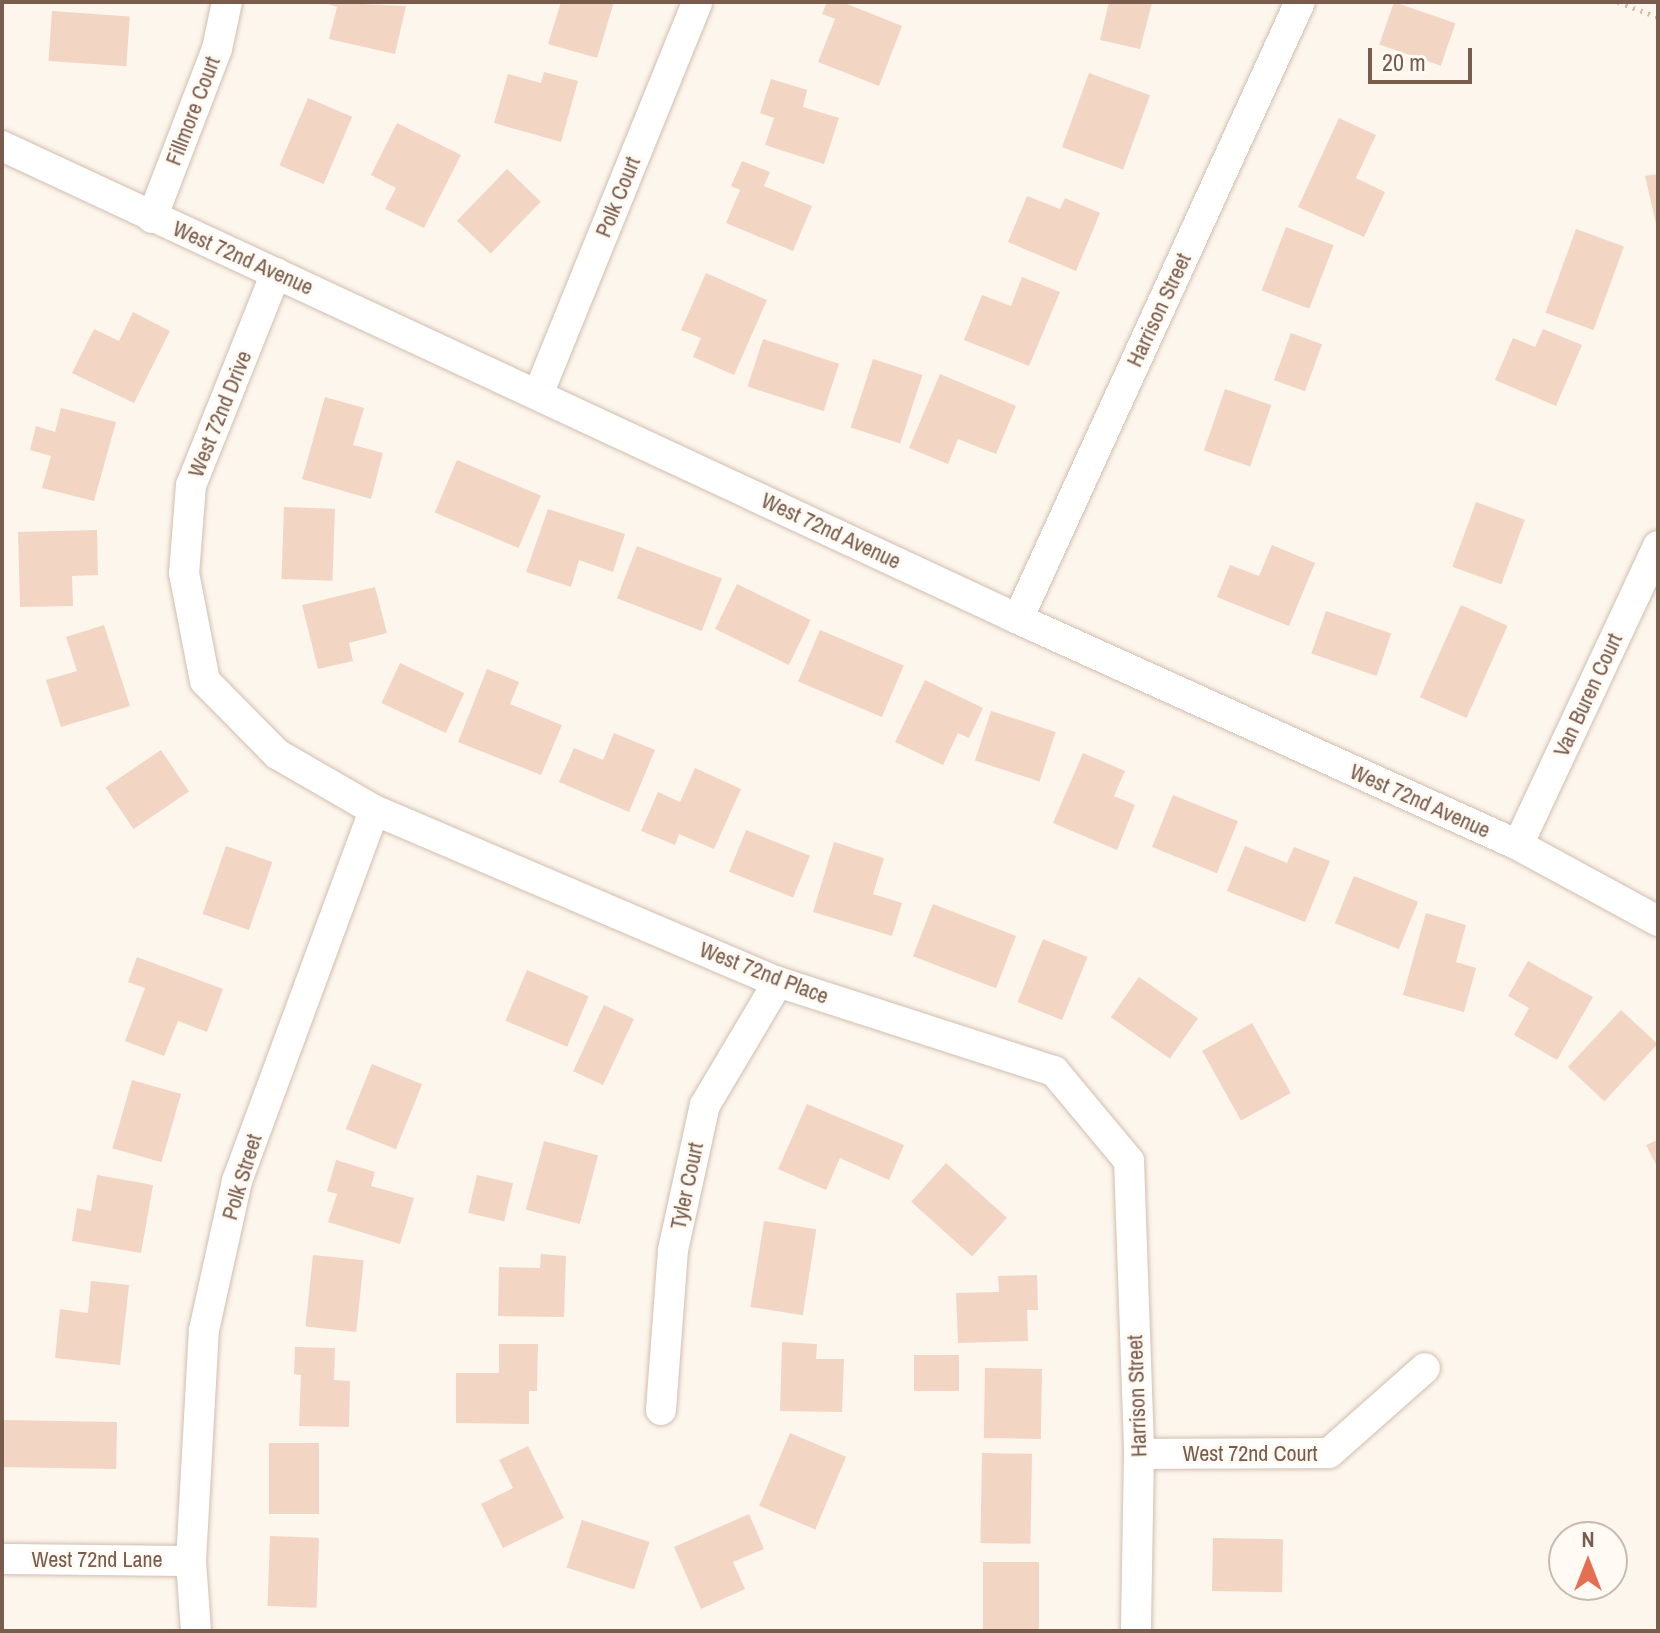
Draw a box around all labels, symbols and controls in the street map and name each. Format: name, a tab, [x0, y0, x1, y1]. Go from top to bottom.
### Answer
scale bar	[1372, 32, 1476, 82]
text: 20 m	[1382, 46, 1426, 78]
street label: Fillmore Court	[160, 53, 226, 169]
street label: Polk Court	[590, 153, 646, 241]
street label: West 72nd Avenue	[168, 215, 318, 301]
street label: Harrison Street	[1121, 249, 1197, 371]
street label: West 72nd Drive	[183, 347, 257, 481]
street label: West 72nd Avenue	[757, 487, 905, 575]
street label: Van Buren Court	[1548, 629, 1628, 761]
street label: West 72nd Avenue	[1345, 758, 1495, 844]
street label: West 72nd Place	[696, 936, 832, 1010]
street label: Polk Street	[216, 1131, 268, 1223]
street label: Tyler Court	[665, 1140, 709, 1232]
street label: Harrison Street	[1122, 1334, 1152, 1458]
street label: West 72nd Court	[1182, 1441, 1318, 1467]
north arrow	[1548, 1521, 1628, 1601]
text: N	[1581, 1524, 1595, 1554]
street label: West 72nd Lane	[31, 1547, 163, 1573]

